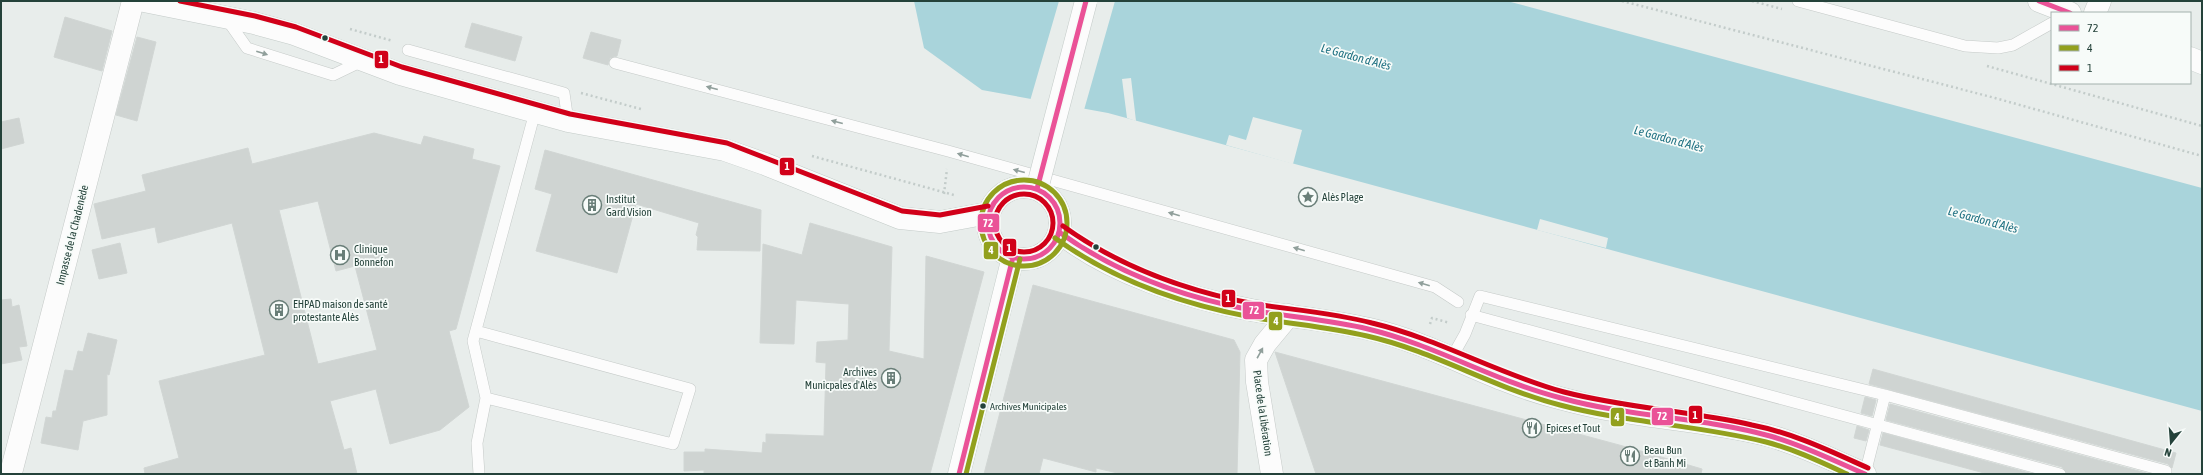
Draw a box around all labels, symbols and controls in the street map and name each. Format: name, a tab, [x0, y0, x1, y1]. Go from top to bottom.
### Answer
legend	[2051, 12, 2191, 84]
text: 72	[2087, 21, 2098, 35]
unlabelled marker	[320, 33, 330, 43]
water label: Le Gardon d'Alès	[1319, 41, 1393, 73]
text: 4	[2087, 41, 2093, 55]
one-way arrow	[257, 50, 269, 56]
line badge: 1	[374, 50, 389, 69]
text: 1	[378, 53, 384, 65]
text: 1	[2087, 61, 2093, 75]
one-way arrow	[705, 85, 717, 91]
one-way arrow	[831, 118, 844, 124]
water label: Le Gardon d'Alès	[1632, 123, 1706, 155]
one-way arrow	[957, 152, 969, 158]
line badge: 1	[779, 157, 795, 176]
text: 1	[784, 160, 790, 172]
one-way arrow	[1013, 168, 1025, 174]
street label: Impasse de la Chadenède	[54, 184, 90, 286]
place icon: Alès Plage	[1297, 186, 1319, 208]
place label: Alès Plage	[1322, 191, 1364, 203]
place label: Institut Gard Vision	[606, 193, 652, 218]
building icon: Institut Gard Vision	[581, 194, 603, 216]
water label: Le Gardon d'Alès	[1946, 204, 2020, 236]
one-way arrow	[1168, 211, 1180, 217]
line badge: 72	[977, 213, 1000, 233]
text: 72	[983, 217, 993, 229]
line badge: 1	[1002, 238, 1017, 257]
line badge: 4	[983, 241, 999, 260]
text: 1	[1006, 242, 1012, 254]
unlabelled marker	[1091, 242, 1101, 252]
place label: Clinique Bonnefon	[354, 243, 394, 268]
hospital icon: Clinique Bonnefon	[329, 244, 351, 266]
text: 4	[987, 244, 994, 256]
one-way arrow	[1293, 246, 1305, 252]
one-way arrow	[1418, 281, 1430, 287]
line badge: 1	[1221, 289, 1236, 308]
text: 1	[1225, 292, 1231, 304]
place label: EHPAD maison de santé protestante Alès	[293, 298, 388, 323]
building icon: EHPAD maison de santé protestante Alès	[268, 299, 290, 321]
line badge: 72	[1242, 301, 1265, 320]
text: 72	[1249, 304, 1259, 316]
line badge: 4	[1268, 311, 1283, 331]
text: 4	[1272, 315, 1279, 327]
one-way arrow	[1257, 347, 1263, 359]
place label: Archives Municpales d'Alès	[805, 366, 877, 391]
building icon: Archives Municpales d'Alès	[880, 367, 902, 389]
street label: Place de la Libération	[1251, 369, 1275, 457]
marker: Archives Municipales	[978, 401, 988, 411]
place label: Archives Municipales	[990, 401, 1067, 412]
line badge: 1	[1688, 405, 1703, 424]
line badge: 4	[1610, 407, 1625, 427]
line badge: 72	[1651, 407, 1674, 426]
text: 1	[1692, 409, 1698, 421]
text: 72	[1657, 410, 1667, 422]
text: 4	[1613, 411, 1620, 423]
restaurant icon: Epices et Tout	[1521, 417, 1543, 439]
place label: Epices et Tout	[1546, 422, 1600, 434]
north arrow	[2151, 423, 2191, 463]
place label: Beau Bun et Banh Mi	[1644, 444, 1686, 469]
restaurant icon: Beau Bun et Banh Mi	[1619, 445, 1641, 467]
text: N	[2163, 446, 2173, 459]

